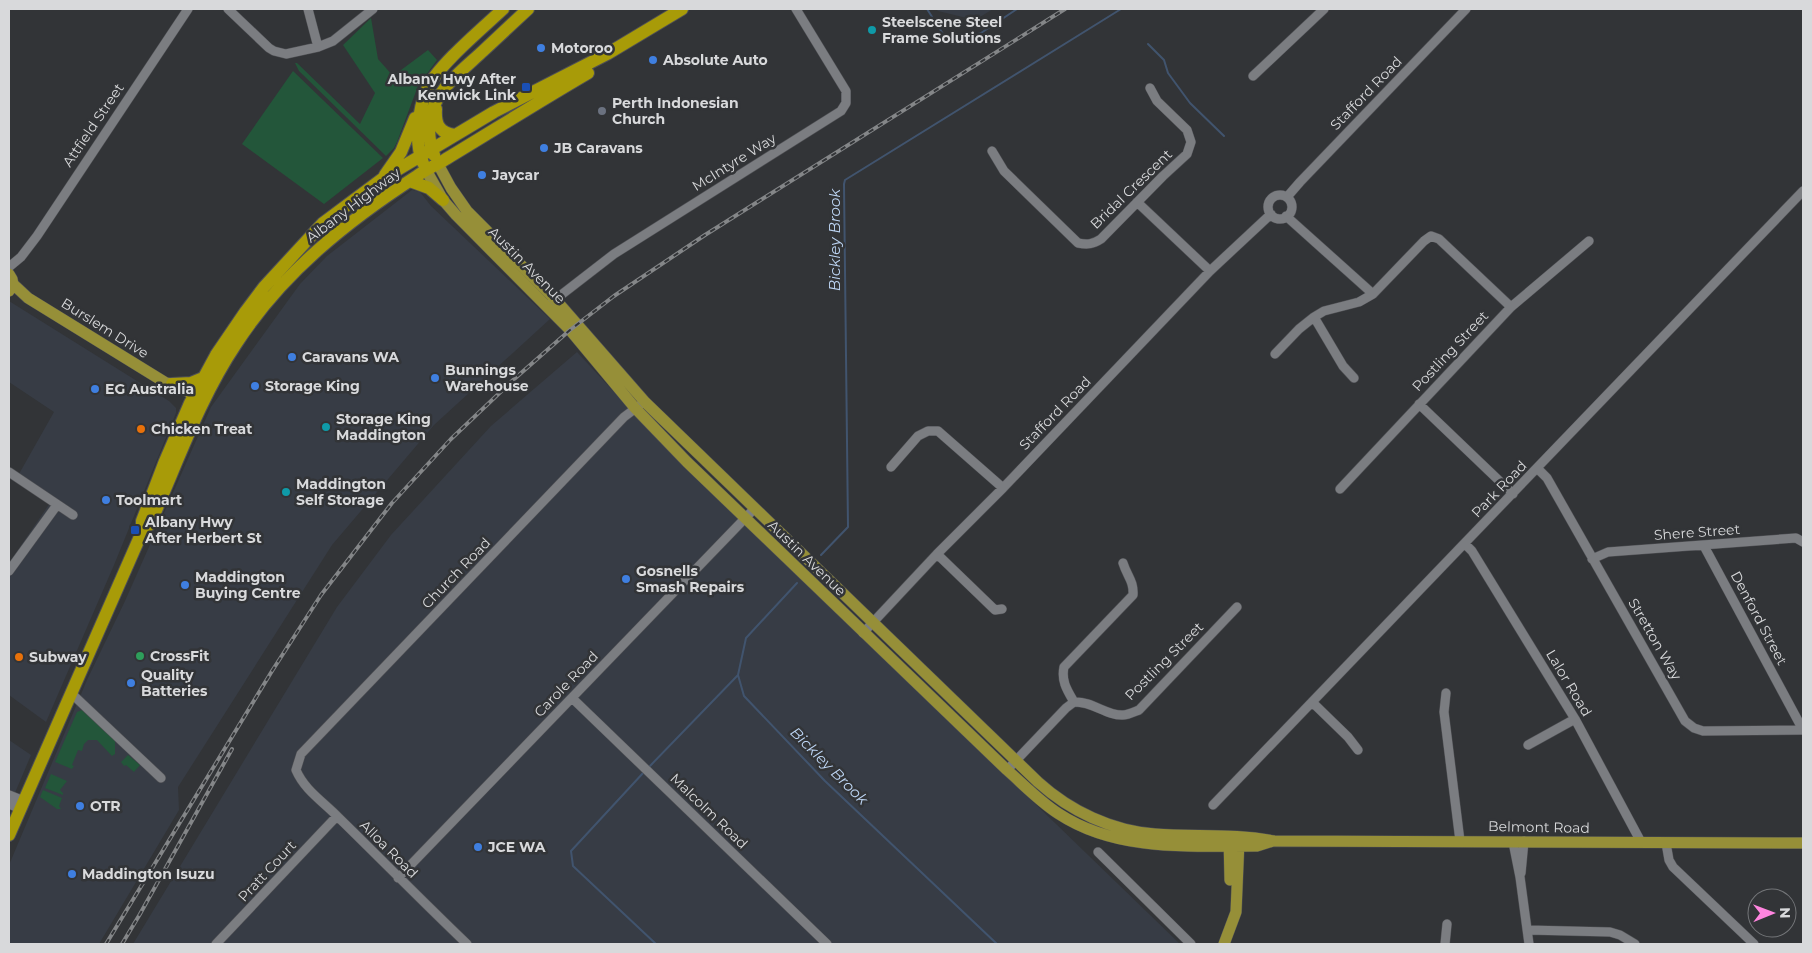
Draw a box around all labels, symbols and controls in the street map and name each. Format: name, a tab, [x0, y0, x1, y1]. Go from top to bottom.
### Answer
place label: Steelscene Steel Frame Solutions	[882, 13, 1002, 47]
marker: Steelscene Steel Frame Solutions	[866, 24, 878, 36]
place label: Motoroo	[551, 39, 613, 57]
marker: Motoroo	[535, 42, 547, 54]
place label: Absolute Auto	[662, 51, 768, 69]
street label: Stafford Road	[1326, 52, 1406, 134]
marker: Absolute Auto	[647, 54, 659, 66]
place label: Albany Hwy After Kenwick Link	[387, 70, 517, 104]
street label: Attfield Street	[58, 79, 128, 170]
marker: Albany Hwy After Kenwick Link	[520, 81, 532, 93]
place label: Perth Indonesian Church	[612, 94, 739, 128]
marker: Perth Indonesian Church	[596, 105, 608, 117]
street label: McIntyre Way	[689, 129, 780, 195]
place label: JB Caravans	[553, 139, 643, 157]
marker: JB Caravans	[538, 142, 550, 154]
street label: Bridal Crescent	[1086, 145, 1176, 233]
street label: Albany Highway	[302, 163, 404, 246]
place label: Jaycar	[491, 166, 539, 184]
marker: Jaycar	[476, 169, 488, 181]
water label: Bickley Brook	[825, 188, 844, 291]
street label: Austin Avenue	[485, 223, 569, 307]
street label: Burslem Drive	[58, 294, 152, 362]
street label: Postling Street	[1408, 307, 1492, 395]
place label: Caravans WA	[302, 348, 399, 366]
marker: Caravans WA	[286, 351, 298, 363]
place label: Bunnings Warehouse	[445, 361, 529, 395]
marker: Bunnings Warehouse	[429, 372, 441, 384]
street label: Stafford Road	[1015, 372, 1095, 454]
place label: Storage King	[265, 377, 360, 395]
place label: EG Australia	[105, 380, 194, 398]
marker: Storage King	[249, 380, 261, 392]
marker: EG Australia	[89, 383, 101, 395]
place label: Storage King Maddington	[336, 410, 431, 444]
place label: Chicken Treat	[151, 420, 252, 438]
marker: Storage King Maddington	[320, 421, 332, 433]
marker: Chicken Treat	[135, 423, 147, 435]
street label: Park Road	[1467, 457, 1531, 521]
place label: Maddington Self Storage	[296, 475, 386, 509]
marker: Maddington Self Storage	[280, 486, 292, 498]
place label: Toolmart	[116, 491, 182, 509]
marker: Toolmart	[100, 494, 112, 506]
place label: Albany Hwy After Herbert St	[144, 513, 262, 547]
street label: Austin Avenue	[764, 516, 850, 600]
street label: Shere Street	[1653, 520, 1741, 544]
marker: Albany Hwy After Herbert St	[129, 524, 141, 536]
street label: Church Road	[418, 534, 494, 612]
place label: Gosnells Smash Repairs	[636, 562, 745, 596]
place label: Maddington Buying Centre	[195, 568, 301, 602]
street label: Denford Street	[1727, 568, 1791, 668]
marker: Gosnells Smash Repairs	[620, 573, 632, 585]
marker: Maddington Buying Centre	[179, 579, 191, 591]
street label: Stretton Way	[1624, 595, 1686, 683]
street label: Postling Street	[1121, 618, 1207, 704]
street label: Lalor Road	[1542, 646, 1596, 720]
place label: CrossFit	[150, 647, 209, 665]
street label: Carole Road	[530, 647, 602, 721]
place label: Subway	[29, 648, 87, 666]
marker: CrossFit	[134, 650, 146, 662]
marker: Subway	[13, 651, 25, 663]
place label: Quality Batteries	[141, 666, 208, 700]
marker: Quality Batteries	[125, 677, 137, 689]
water label: Bickley Brook	[786, 723, 873, 809]
street label: Malcolm Road	[666, 770, 752, 852]
place label: OTR	[90, 797, 121, 815]
marker: OTR	[74, 800, 86, 812]
street label: Alloa Road	[356, 816, 422, 882]
street label: Belmont Road	[1488, 817, 1590, 837]
street label: Pratt Court	[234, 836, 300, 905]
place label: JCE WA	[487, 838, 546, 856]
marker: JCE WA	[472, 841, 484, 853]
place label: Maddington Isuzu	[82, 865, 215, 883]
marker: Maddington Isuzu	[66, 868, 78, 880]
north arrow	[1747, 888, 1797, 938]
text: N	[1776, 907, 1794, 919]

